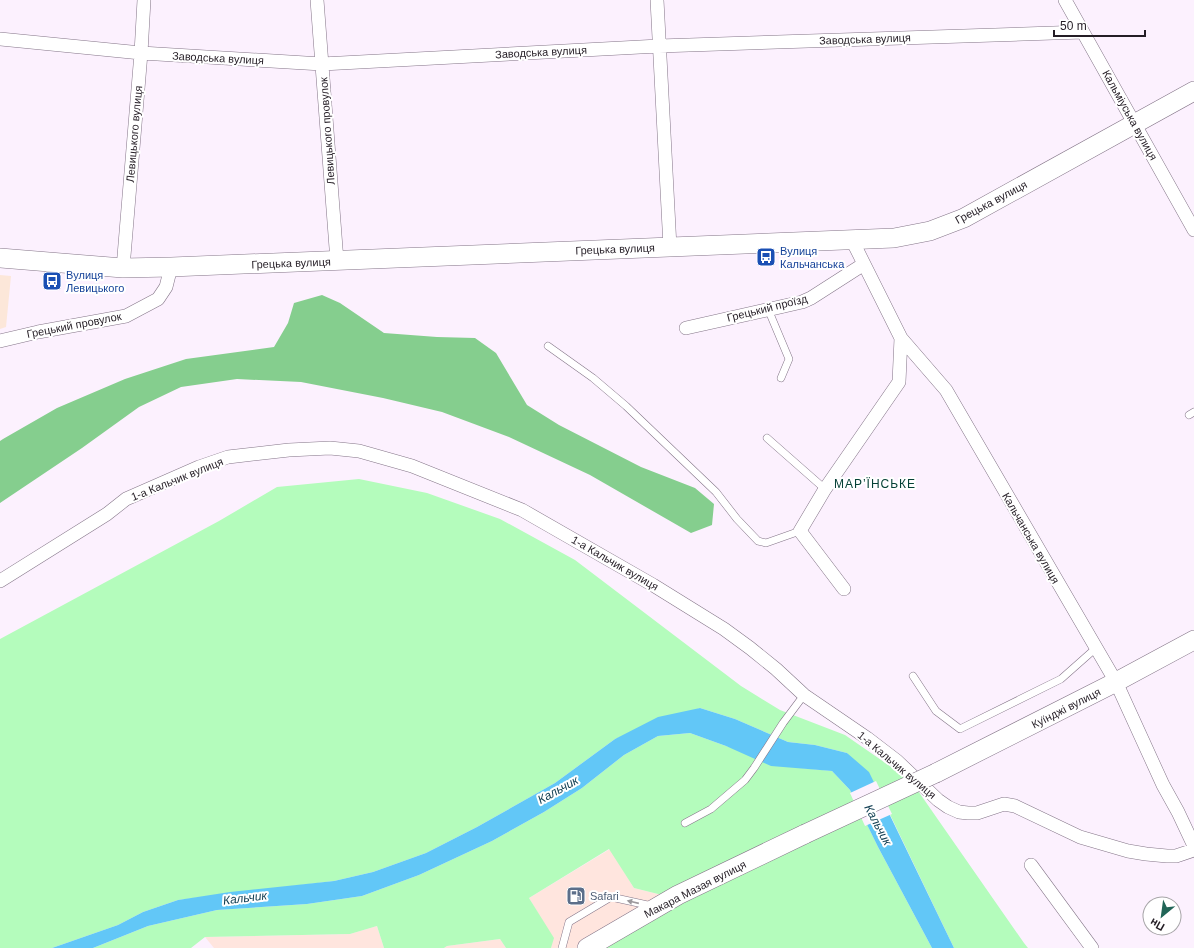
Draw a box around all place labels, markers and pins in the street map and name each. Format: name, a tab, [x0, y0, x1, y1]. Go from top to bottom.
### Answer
place label: Вулиця Кальчанська	[780, 245, 845, 270]
bus stop icon: Вулиця Кальчанська	[755, 246, 777, 268]
place label: Вулиця Левицького	[66, 269, 124, 294]
bus stop icon: Вулиця Левицького	[41, 270, 63, 292]
fuel station icon: Safari	[565, 885, 587, 907]
place label: Safari	[590, 890, 619, 902]

